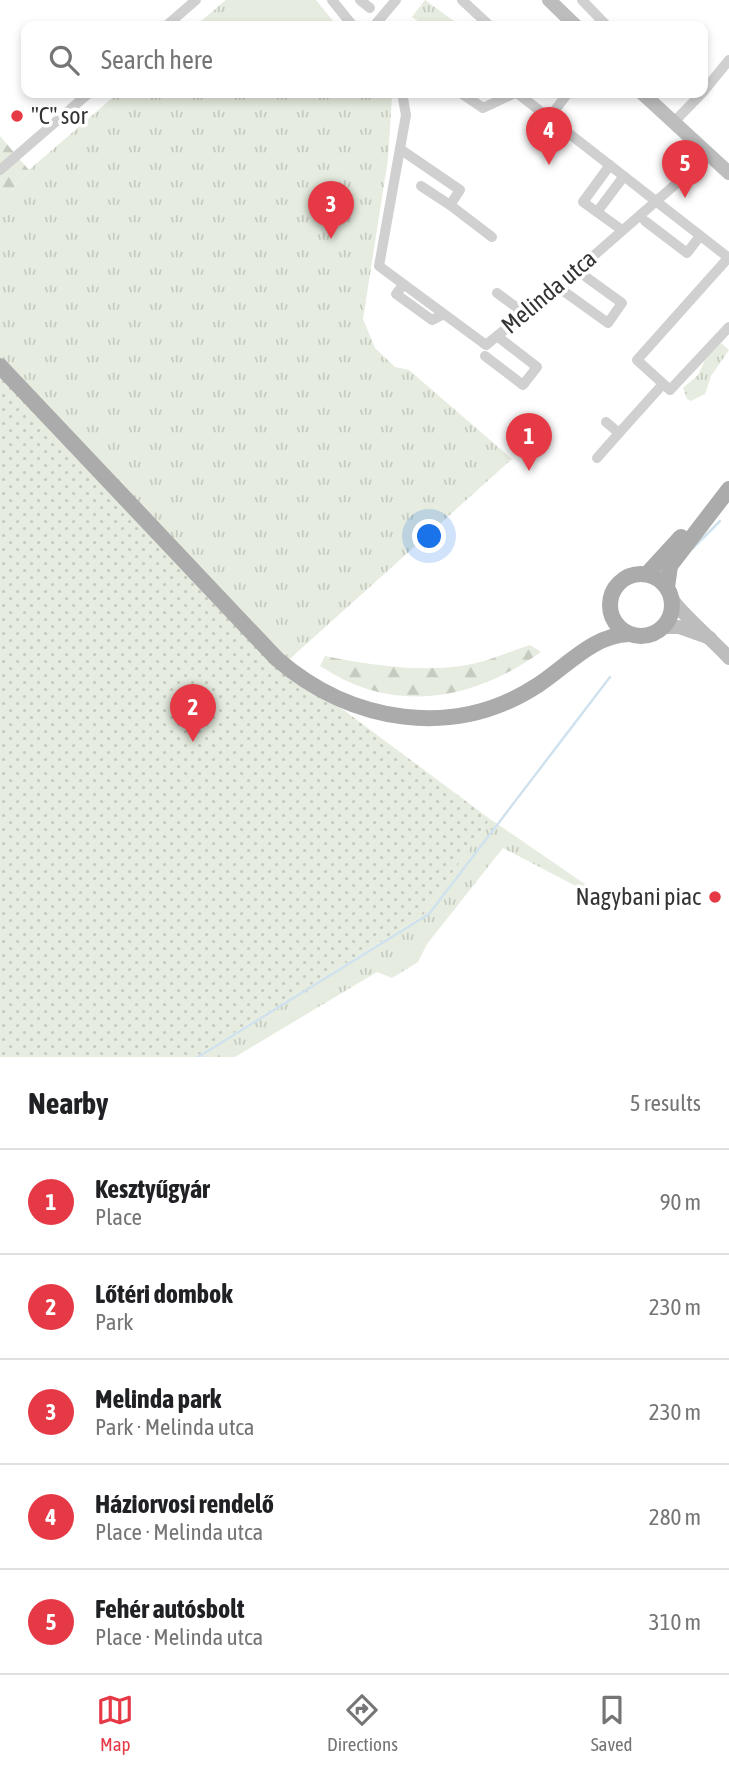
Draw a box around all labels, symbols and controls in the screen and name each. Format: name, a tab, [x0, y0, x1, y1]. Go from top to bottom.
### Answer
search box	[21, 21, 708, 98]
icon: search	[45, 41, 83, 79]
text: Search here	[101, 45, 213, 75]
place label: "C" sor	[31, 102, 88, 129]
pin: 4	[526, 107, 572, 165]
marker: "C" sor	[9, 108, 25, 124]
pin: 5	[662, 140, 708, 198]
pin: 3	[308, 181, 354, 239]
street label: Melinda utca	[496, 244, 601, 339]
pin: 1	[506, 413, 552, 471]
your location	[412, 519, 446, 553]
pin: 2	[170, 684, 216, 742]
place label: Nagybani piac	[576, 883, 701, 910]
marker: Nagybani piac	[707, 889, 723, 905]
text: Nearby	[28, 1086, 108, 1120]
text: 5 results	[630, 1090, 701, 1116]
text: Kesztyűgyár	[95, 1174, 210, 1204]
text: 1	[46, 1189, 56, 1215]
text: 90 m	[660, 1189, 701, 1215]
text: Place	[95, 1204, 142, 1230]
text: Lőtéri dombok	[95, 1279, 233, 1309]
text: 2	[46, 1294, 56, 1320]
text: 230 m	[649, 1294, 701, 1320]
text: Park	[95, 1309, 133, 1335]
text: Melinda park	[95, 1384, 221, 1414]
text: 3	[46, 1399, 56, 1425]
text: 230 m	[649, 1399, 701, 1425]
text: Park · Melinda utca	[95, 1414, 254, 1440]
text: Háziorvosi rendelő	[95, 1489, 274, 1519]
text: 4	[46, 1504, 56, 1530]
text: 280 m	[649, 1504, 701, 1530]
text: Place · Melinda utca	[95, 1519, 263, 1545]
text: Fehér autósbolt	[95, 1594, 245, 1624]
text: 5	[46, 1609, 56, 1635]
text: 310 m	[649, 1609, 701, 1635]
text: Place · Melinda utca	[95, 1624, 263, 1650]
tab: Map	[96, 1691, 134, 1755]
tab: Directions	[327, 1691, 398, 1755]
tab: Saved	[591, 1691, 633, 1755]

